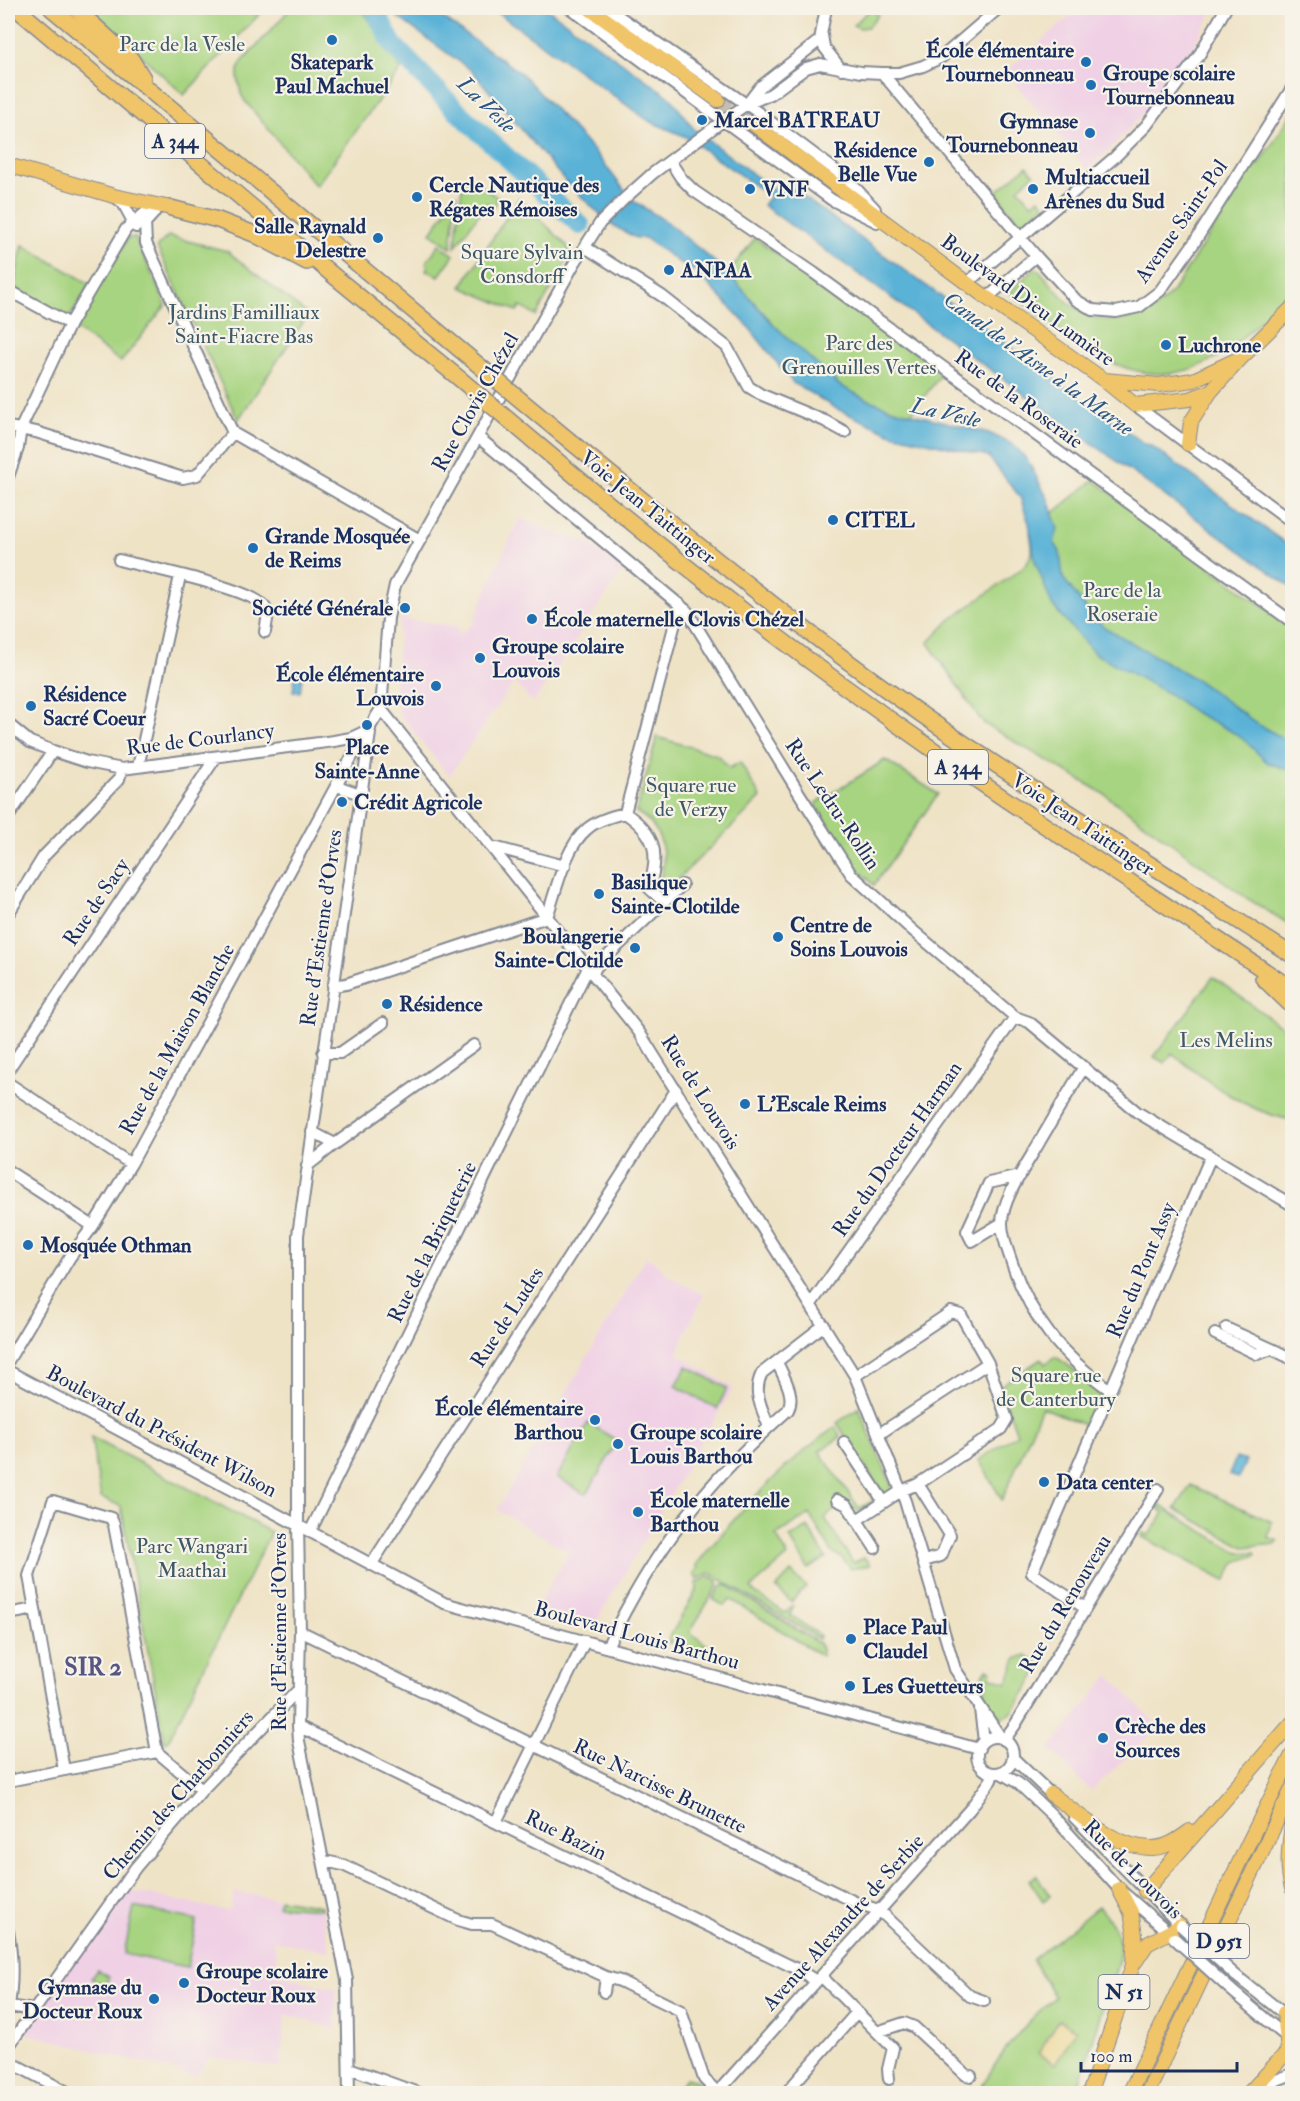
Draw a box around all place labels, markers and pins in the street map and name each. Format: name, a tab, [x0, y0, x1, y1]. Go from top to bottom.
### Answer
marker: Skatepark Paul Machuel	[325, 33, 339, 47]
place label: École élémentaire Tournebonneau	[926, 37, 1074, 88]
place label: Skatepark Paul Machuel	[275, 49, 390, 100]
marker: École élémentaire Tournebonneau	[1079, 55, 1093, 69]
place label: Groupe scolaire Tournebonneau	[1102, 60, 1235, 111]
marker: Groupe scolaire Tournebonneau	[1084, 78, 1098, 92]
place label: Marcel BATREAU	[713, 107, 881, 134]
place label: Gymnase Tournebonneau	[945, 108, 1078, 159]
marker: Marcel BATREAU	[695, 113, 709, 127]
marker: Gymnase Tournebonneau	[1083, 126, 1097, 140]
place label: Résidence Belle Vue	[834, 137, 917, 188]
marker: Résidence Belle Vue	[922, 155, 936, 169]
place label: Multiaccueil Arènes du Sud	[1044, 164, 1165, 215]
place label: Cercle Nautique des Régates Rémoises	[429, 172, 599, 223]
place label: VNF	[761, 176, 809, 203]
marker: VNF	[743, 182, 757, 196]
marker: Multiaccueil Arènes du Sud	[1026, 182, 1040, 196]
marker: Cercle Nautique des Régates Rémoises	[410, 190, 424, 204]
place label: Salle Raynald Delestre	[254, 213, 367, 264]
marker: Salle Raynald Delestre	[371, 231, 385, 245]
place label: ANPAA	[680, 257, 752, 284]
marker: ANPAA	[662, 263, 676, 277]
place label: Luchrone	[1178, 332, 1261, 359]
marker: Luchrone	[1159, 338, 1173, 352]
place label: CITEL	[845, 507, 916, 534]
marker: CITEL	[826, 513, 840, 527]
place label: Grande Mosquée de Reims	[265, 523, 410, 574]
marker: Grande Mosquée de Reims	[246, 541, 260, 555]
place label: Société Générale	[252, 595, 393, 622]
marker: Société Générale	[398, 601, 412, 615]
place label: École maternelle Clovis Chézel	[544, 606, 805, 633]
marker: École maternelle Clovis Chézel	[525, 612, 539, 626]
place label: Groupe scolaire Louvois	[492, 633, 624, 684]
marker: Groupe scolaire Louvois	[473, 651, 487, 665]
place label: École élémentaire Louvois	[276, 661, 424, 712]
marker: École élémentaire Louvois	[429, 679, 443, 693]
place label: Résidence Sacré Coeur	[43, 681, 147, 732]
marker: Résidence Sacré Coeur	[24, 699, 38, 713]
marker: Place Sainte-Anne	[360, 718, 374, 732]
place label: Place Sainte-Anne	[315, 734, 420, 785]
place label: Crédit Agricole	[354, 789, 482, 816]
marker: Crédit Agricole	[335, 795, 349, 809]
place label: Basilique Sainte-Clotilde	[611, 869, 740, 920]
marker: Basilique Sainte-Clotilde	[592, 887, 606, 901]
place label: Centre de Soins Louvois	[790, 912, 908, 963]
place label: Boulangerie Sainte-Clotilde	[494, 923, 623, 974]
marker: Centre de Soins Louvois	[771, 930, 785, 944]
marker: Boulangerie Sainte-Clotilde	[628, 941, 642, 955]
place label: Résidence	[399, 991, 483, 1018]
marker: Résidence	[380, 997, 394, 1011]
place label: L'Escale Reims	[757, 1091, 886, 1118]
marker: L'Escale Reims	[738, 1097, 752, 1111]
place label: Mosquée Othman	[39, 1232, 192, 1259]
marker: Mosquée Othman	[21, 1238, 35, 1252]
place label: École élémentaire Barthou	[435, 1395, 583, 1446]
marker: École élémentaire Barthou	[588, 1413, 602, 1427]
place label: Groupe scolaire Louis Barthou	[630, 1419, 762, 1470]
marker: Groupe scolaire Louis Barthou	[611, 1437, 625, 1451]
place label: Data center	[1056, 1469, 1154, 1496]
marker: Data center	[1037, 1475, 1051, 1489]
place label: École maternelle Barthou	[650, 1487, 790, 1538]
marker: École maternelle Barthou	[631, 1505, 645, 1519]
place label: Place Paul Claudel	[863, 1614, 948, 1665]
marker: Place Paul Claudel	[844, 1632, 858, 1646]
place label: Les Guetteurs	[862, 1673, 983, 1700]
marker: Les Guetteurs	[843, 1679, 857, 1693]
place label: Crèche des Sources	[1115, 1713, 1206, 1764]
marker: Crèche des Sources	[1096, 1731, 1110, 1745]
place label: Groupe scolaire Docteur Roux	[196, 1958, 328, 2009]
place label: Gymnase du Docteur Roux	[23, 1974, 143, 2025]
marker: Groupe scolaire Docteur Roux	[177, 1976, 191, 1990]
marker: Gymnase du Docteur Roux	[147, 1992, 161, 2006]

